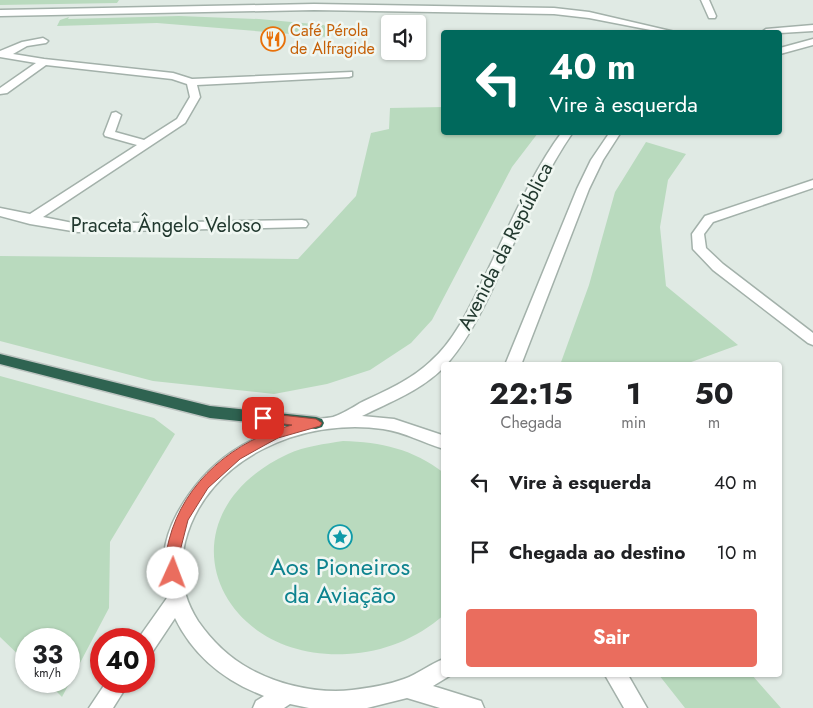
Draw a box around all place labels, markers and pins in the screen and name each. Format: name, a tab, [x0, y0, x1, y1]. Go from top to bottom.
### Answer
place label: Café Pérola de Alfragide	[290, 19, 375, 60]
restaurant icon: Café Pérola de Alfragide	[260, 26, 286, 52]
pin	[242, 397, 284, 439]
place icon: Aos Pioneiros da Aviação	[327, 524, 353, 550]
place label: Aos Pioneiros da Aviação	[270, 549, 410, 612]

